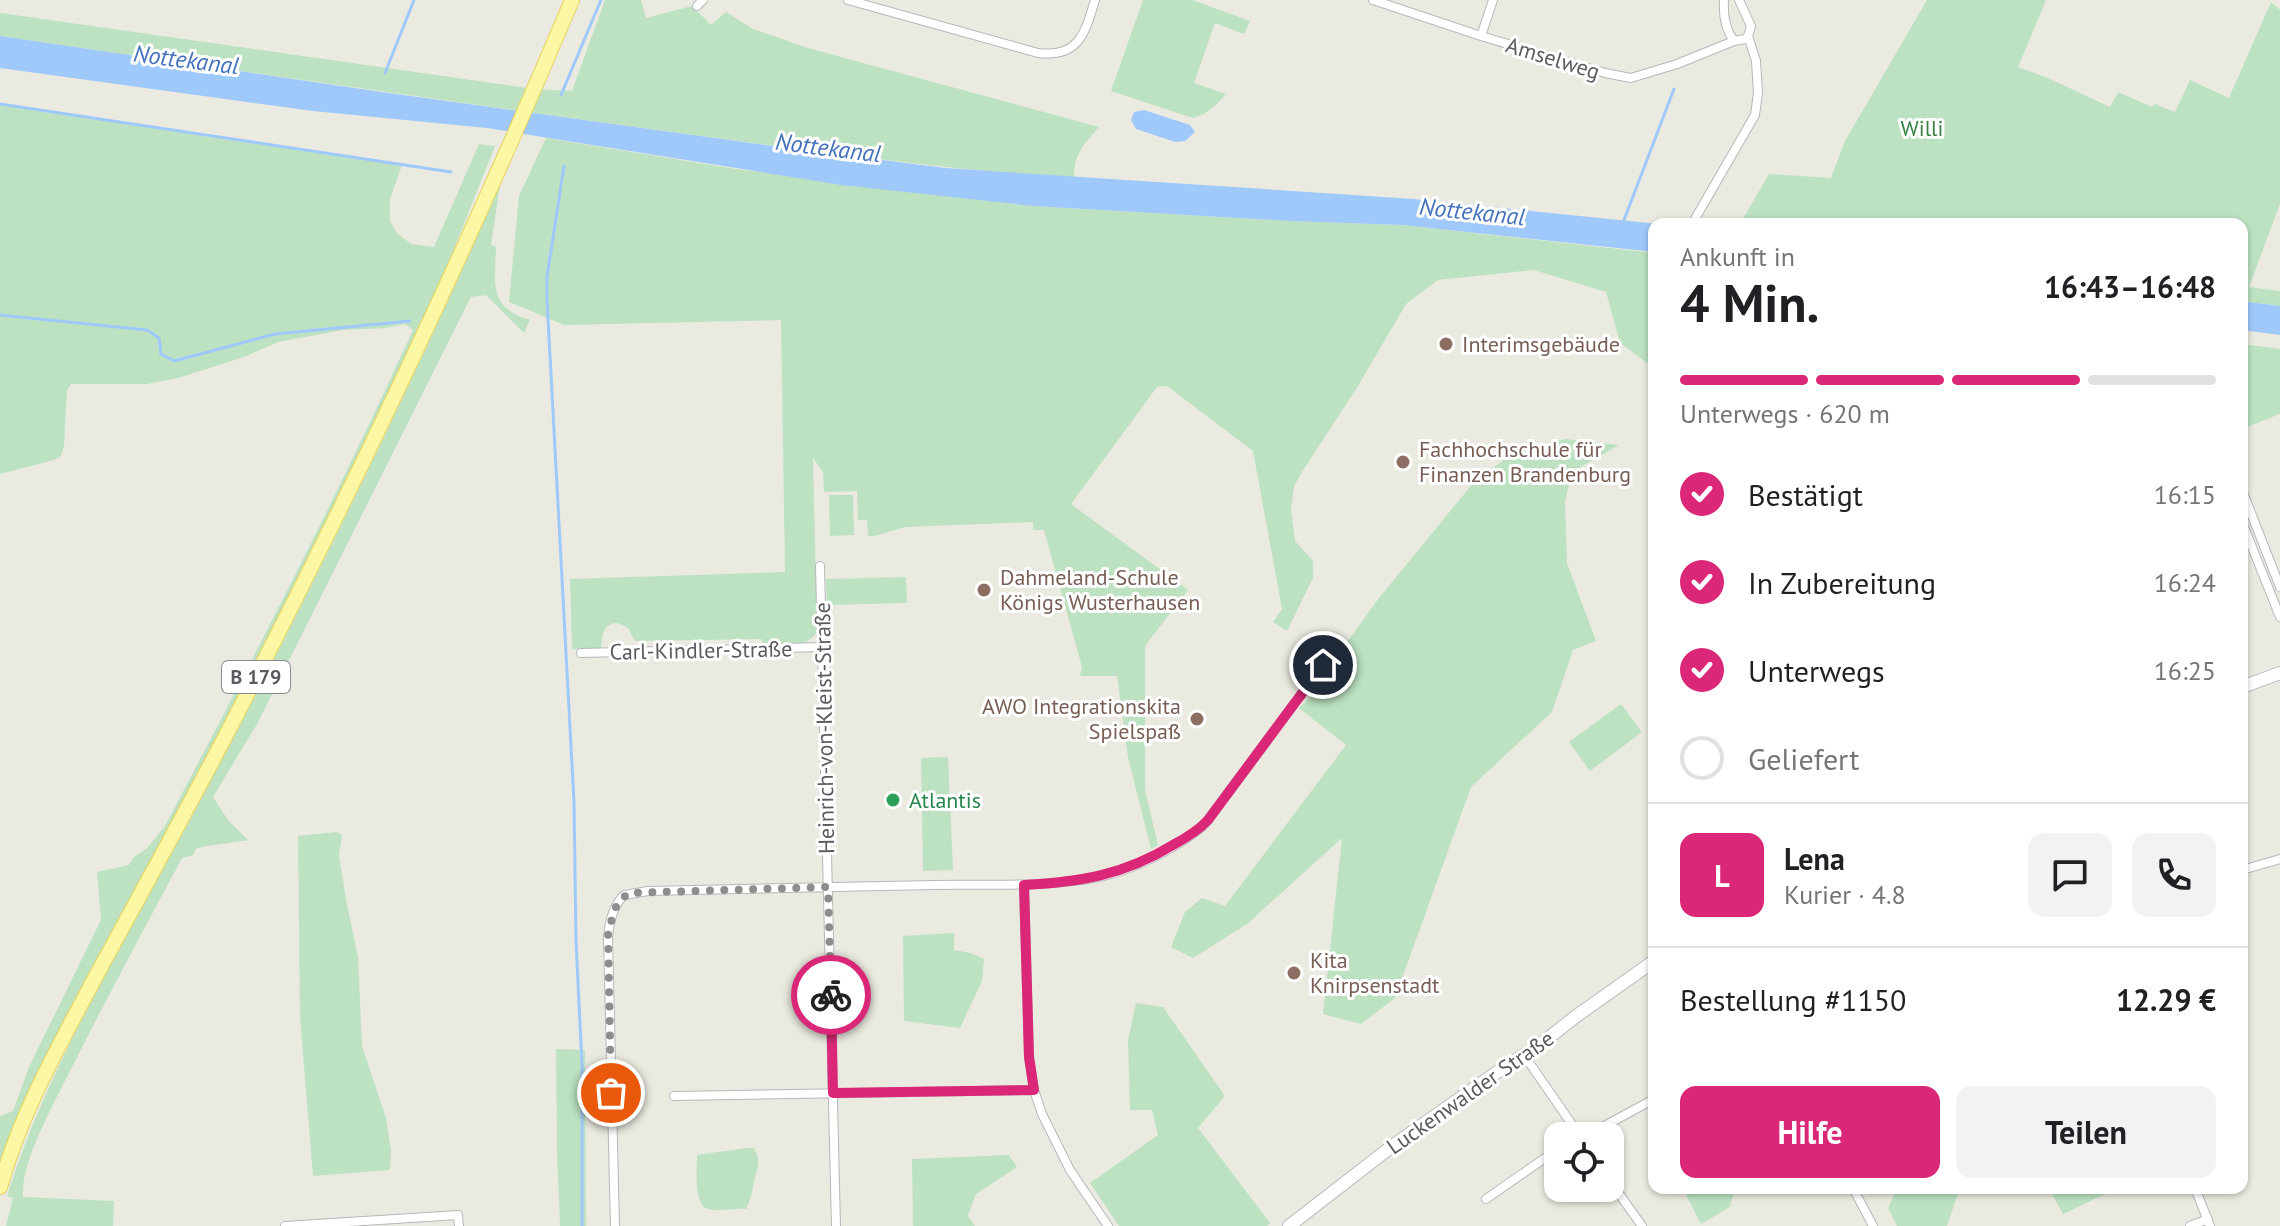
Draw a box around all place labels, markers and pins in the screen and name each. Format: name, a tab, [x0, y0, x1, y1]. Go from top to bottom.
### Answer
place label: Interimsgebäude	[1462, 330, 1620, 358]
marker: Interimsgebäude	[1437, 335, 1455, 353]
place label: Fachhochschule für Finanzen Brandenburg	[1419, 435, 1631, 488]
marker: Fachhochschule für Finanzen Brandenburg	[1394, 453, 1412, 471]
place label: Dahmeland-Schule Königs Wusterhausen	[1000, 563, 1200, 616]
marker: Dahmeland-Schule Königs Wusterhausen	[975, 581, 993, 599]
pin	[1289, 631, 1357, 699]
place label: AWO Integrationskita Spielspaß	[982, 692, 1181, 745]
marker: AWO Integrationskita Spielspaß	[1188, 710, 1206, 728]
place label: Atlantis	[909, 786, 981, 814]
marker: Atlantis	[884, 791, 902, 809]
place label: Kita Knirpsenstadt	[1310, 946, 1440, 999]
marker: Kita Knirpsenstadt	[1285, 964, 1303, 982]
pin	[577, 1059, 645, 1127]

